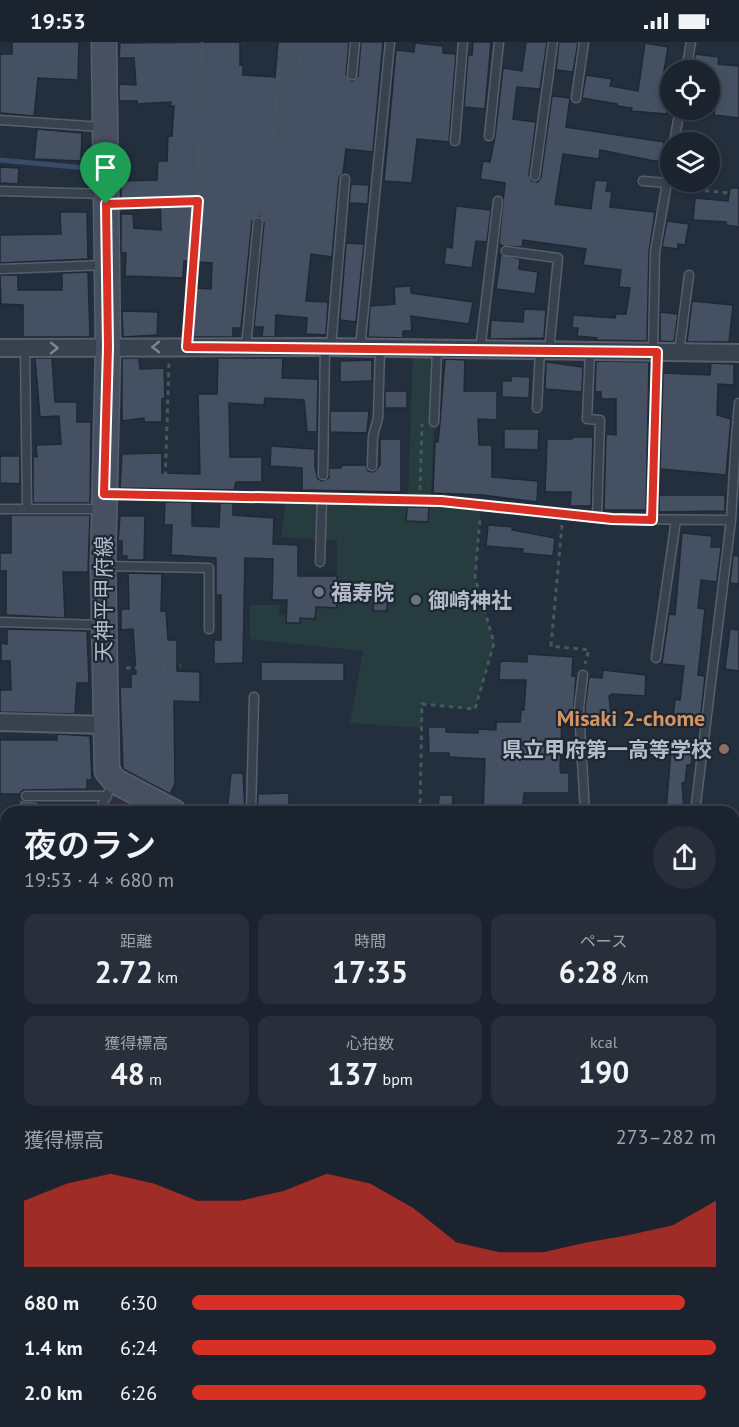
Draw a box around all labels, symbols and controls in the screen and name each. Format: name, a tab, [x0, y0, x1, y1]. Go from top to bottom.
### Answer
text: 19:53	[30, 7, 86, 35]
map controls	[660, 60, 720, 192]
button: locate	[660, 60, 720, 120]
button: layers	[660, 132, 720, 192]
pin	[80, 142, 131, 204]
icon: arrive	[89, 151, 122, 184]
one-way arrow	[151, 341, 160, 353]
one-way arrow	[49, 342, 58, 354]
street label: 天神平甲府線	[90, 536, 117, 662]
place label: 福寿院	[331, 579, 394, 606]
marker: 福寿院	[312, 585, 326, 599]
place label: 御崎神社	[428, 587, 512, 614]
marker: 御崎神社	[409, 593, 423, 607]
district label: Misaki 2-chome	[557, 704, 705, 732]
place label: 県立甲府第一高等学校	[502, 736, 712, 763]
marker: 県立甲府第一高等学校	[717, 742, 731, 756]
text: 夜のラン	[24, 823, 156, 866]
button: share	[653, 826, 716, 889]
text: 19:53 · 4 × 680 m	[24, 867, 174, 893]
text: 距離	[120, 931, 152, 951]
text: 時間	[354, 931, 386, 951]
text: ペース	[580, 931, 627, 951]
text: 2.72	[95, 952, 153, 991]
text: 17:35	[332, 952, 408, 991]
text: 6:28	[559, 952, 618, 991]
text: km	[153, 967, 178, 987]
text: /km	[618, 967, 649, 987]
text: kcal	[590, 1032, 617, 1052]
text: 獲得標高	[104, 1033, 168, 1053]
text: 心拍数	[346, 1033, 394, 1053]
text: 190	[578, 1052, 629, 1091]
text: 48	[111, 1054, 145, 1093]
text: 137	[327, 1054, 378, 1093]
text: m	[145, 1069, 162, 1089]
text: bpm	[378, 1069, 413, 1089]
text: 273–282 m	[616, 1124, 716, 1150]
text: 獲得標高	[24, 1127, 104, 1153]
text: 680 m	[24, 1290, 79, 1316]
text: 6:30	[120, 1290, 157, 1316]
text: 1.4 km	[24, 1335, 83, 1361]
text: 6:24	[120, 1335, 157, 1361]
text: 2.0 km	[24, 1380, 83, 1406]
text: 6:26	[120, 1380, 157, 1406]

